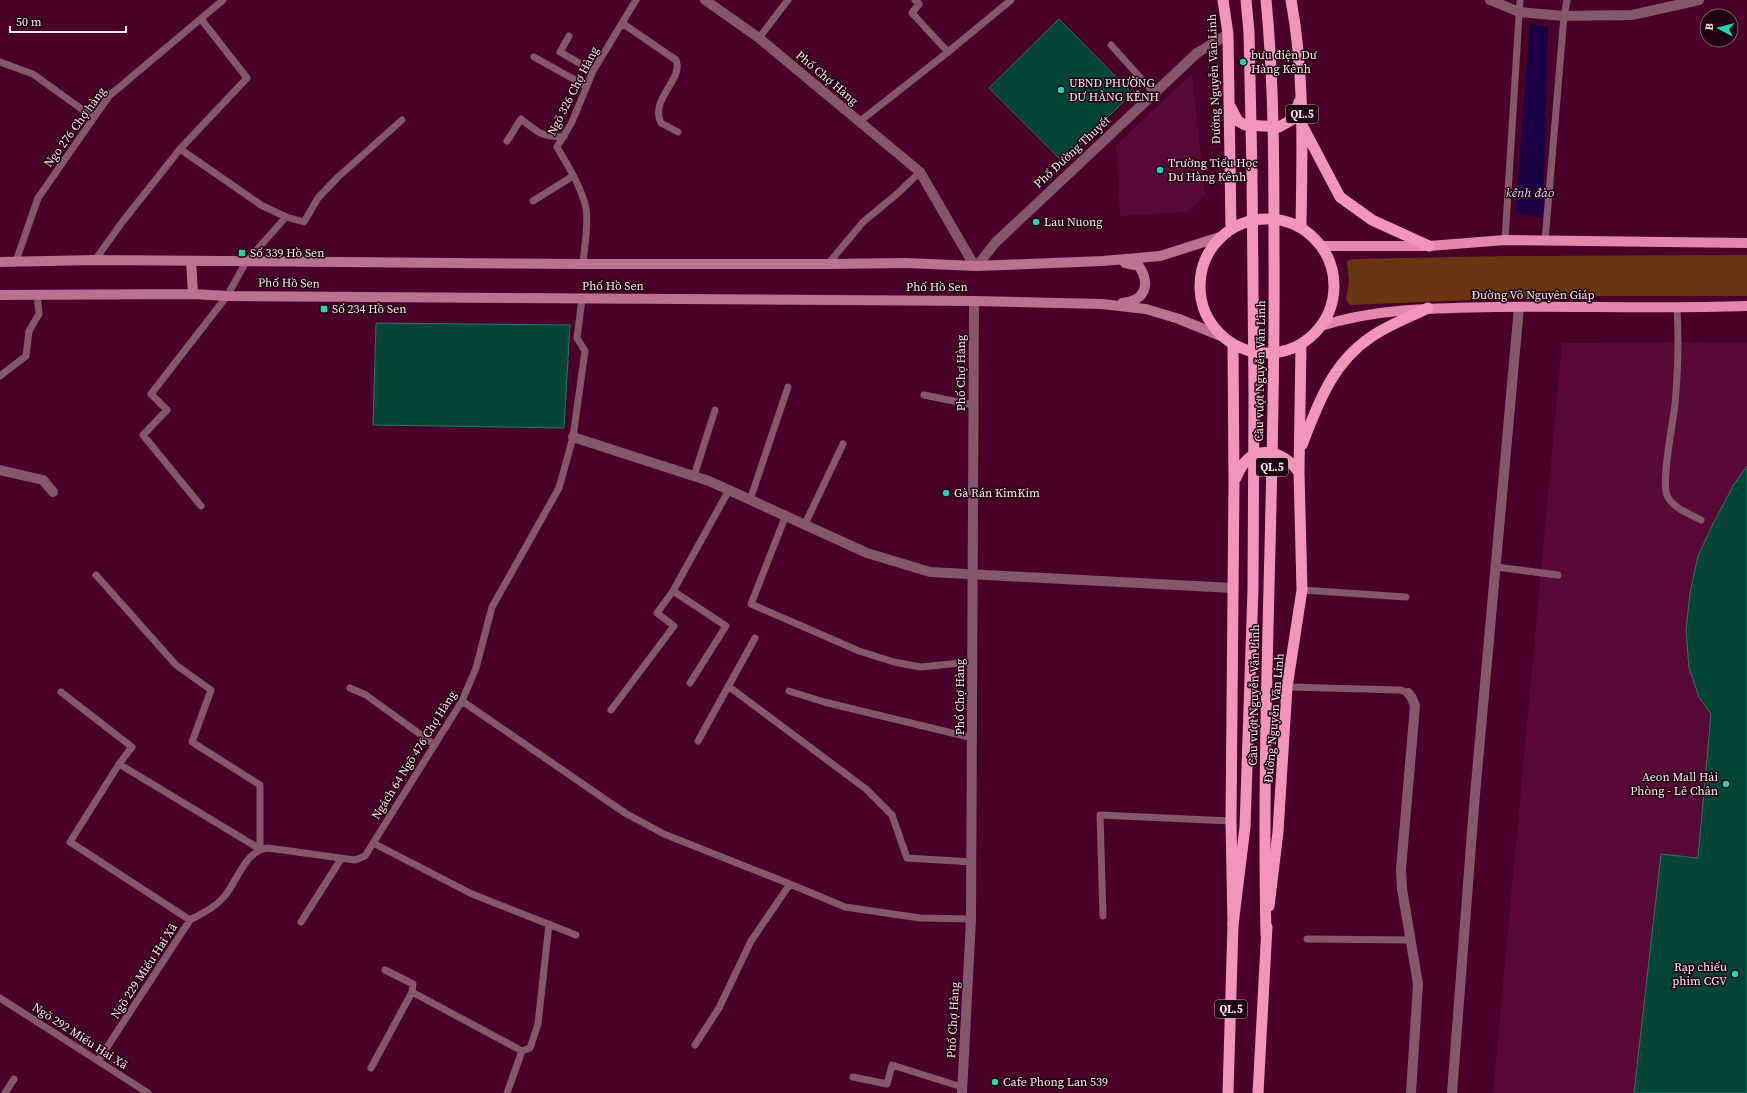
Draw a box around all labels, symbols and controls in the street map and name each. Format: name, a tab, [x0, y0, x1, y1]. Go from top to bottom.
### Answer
scale bar	[10, 8, 126, 34]
north arrow	[1699, 8, 1739, 48]
text: 50 m	[16, 14, 42, 30]
street label: Đường Nguyễn Văn Linh	[1204, 14, 1224, 144]
text: B	[1702, 22, 1717, 31]
street label: Ngõ 326 Chợ Hàng	[544, 44, 602, 138]
street label: Phố Chợ Hàng	[793, 47, 861, 109]
place label: bưu điện Dư Hàng Kênh	[1251, 47, 1317, 77]
marker: bưu điện Dư Hàng Kênh	[1238, 57, 1248, 67]
place label: UBND PHƯỜNG DƯ HÀNG KÊNH	[1069, 75, 1159, 105]
street label: Ngo 276 Chợ hàng	[40, 84, 110, 170]
marker: UBND PHƯỜNG DƯ HÀNG KÊNH	[1056, 85, 1066, 95]
road number: QL.5	[1286, 105, 1318, 123]
street label: Phố Đường Thuyết	[1030, 112, 1114, 192]
place label: Trường Tiểu Học Dư Hàng Kênh	[1168, 155, 1258, 185]
marker: Trường Tiểu Học Dư Hàng Kênh	[1155, 165, 1165, 175]
water label: kênh đào	[1506, 184, 1554, 201]
place label: Lau Nuong	[1044, 214, 1103, 230]
marker: Lau Nuong	[1031, 217, 1041, 227]
place label: Số 339 Hồ Sen	[250, 245, 324, 261]
marker: Số 339 Hồ Sen	[237, 248, 247, 258]
street label: Phố Hồ Sen	[258, 274, 320, 292]
street label: Phố Hồ Sen	[582, 278, 644, 294]
street label: Phố Hồ Sen	[906, 279, 968, 295]
street label: Đường Võ Nguyên Giáp	[1472, 287, 1594, 303]
street label: Cầu vượt Nguyễn Văn Linh	[1251, 300, 1269, 442]
place label: Số 234 Hồ Sen	[332, 301, 406, 317]
marker: Số 234 Hồ Sen	[319, 304, 329, 314]
street label: Phố Chợ Hàng	[953, 335, 969, 411]
road number: QL.5	[1256, 458, 1288, 476]
place label: Gà Rán KimKim	[954, 485, 1040, 501]
marker: Gà Rán KimKim	[941, 488, 951, 498]
street label: Cầu vượt Nguyễn Văn Linh	[1245, 624, 1263, 766]
street label: Đường Nguyễn Văn Linh	[1260, 652, 1288, 784]
street label: Phố Chợ Hàng	[952, 659, 968, 735]
street label: Ngách 64 Ngõ 476 Chợ Hàng	[368, 688, 460, 822]
place label: Aeon Mall Hải Phòng - Lê Chân	[1630, 769, 1718, 799]
marker: Aeon Mall Hải Phòng - Lê Chân	[1721, 779, 1731, 789]
street label: Ngõ 229 Miếu Hai Xã	[107, 919, 181, 1022]
place label: Rạp chiếu phim CGV	[1672, 959, 1727, 989]
marker: Rạp chiếu phim CGV	[1730, 969, 1740, 979]
street label: Phố Chợ Hàng	[943, 981, 963, 1059]
street label: Ngõ 292 Miếu Hai Xã	[29, 999, 132, 1073]
road number: QL.5	[1215, 1000, 1247, 1018]
place label: Cafe Phong Lan 539	[1003, 1074, 1108, 1090]
marker: Cafe Phong Lan 539	[990, 1077, 1000, 1087]

